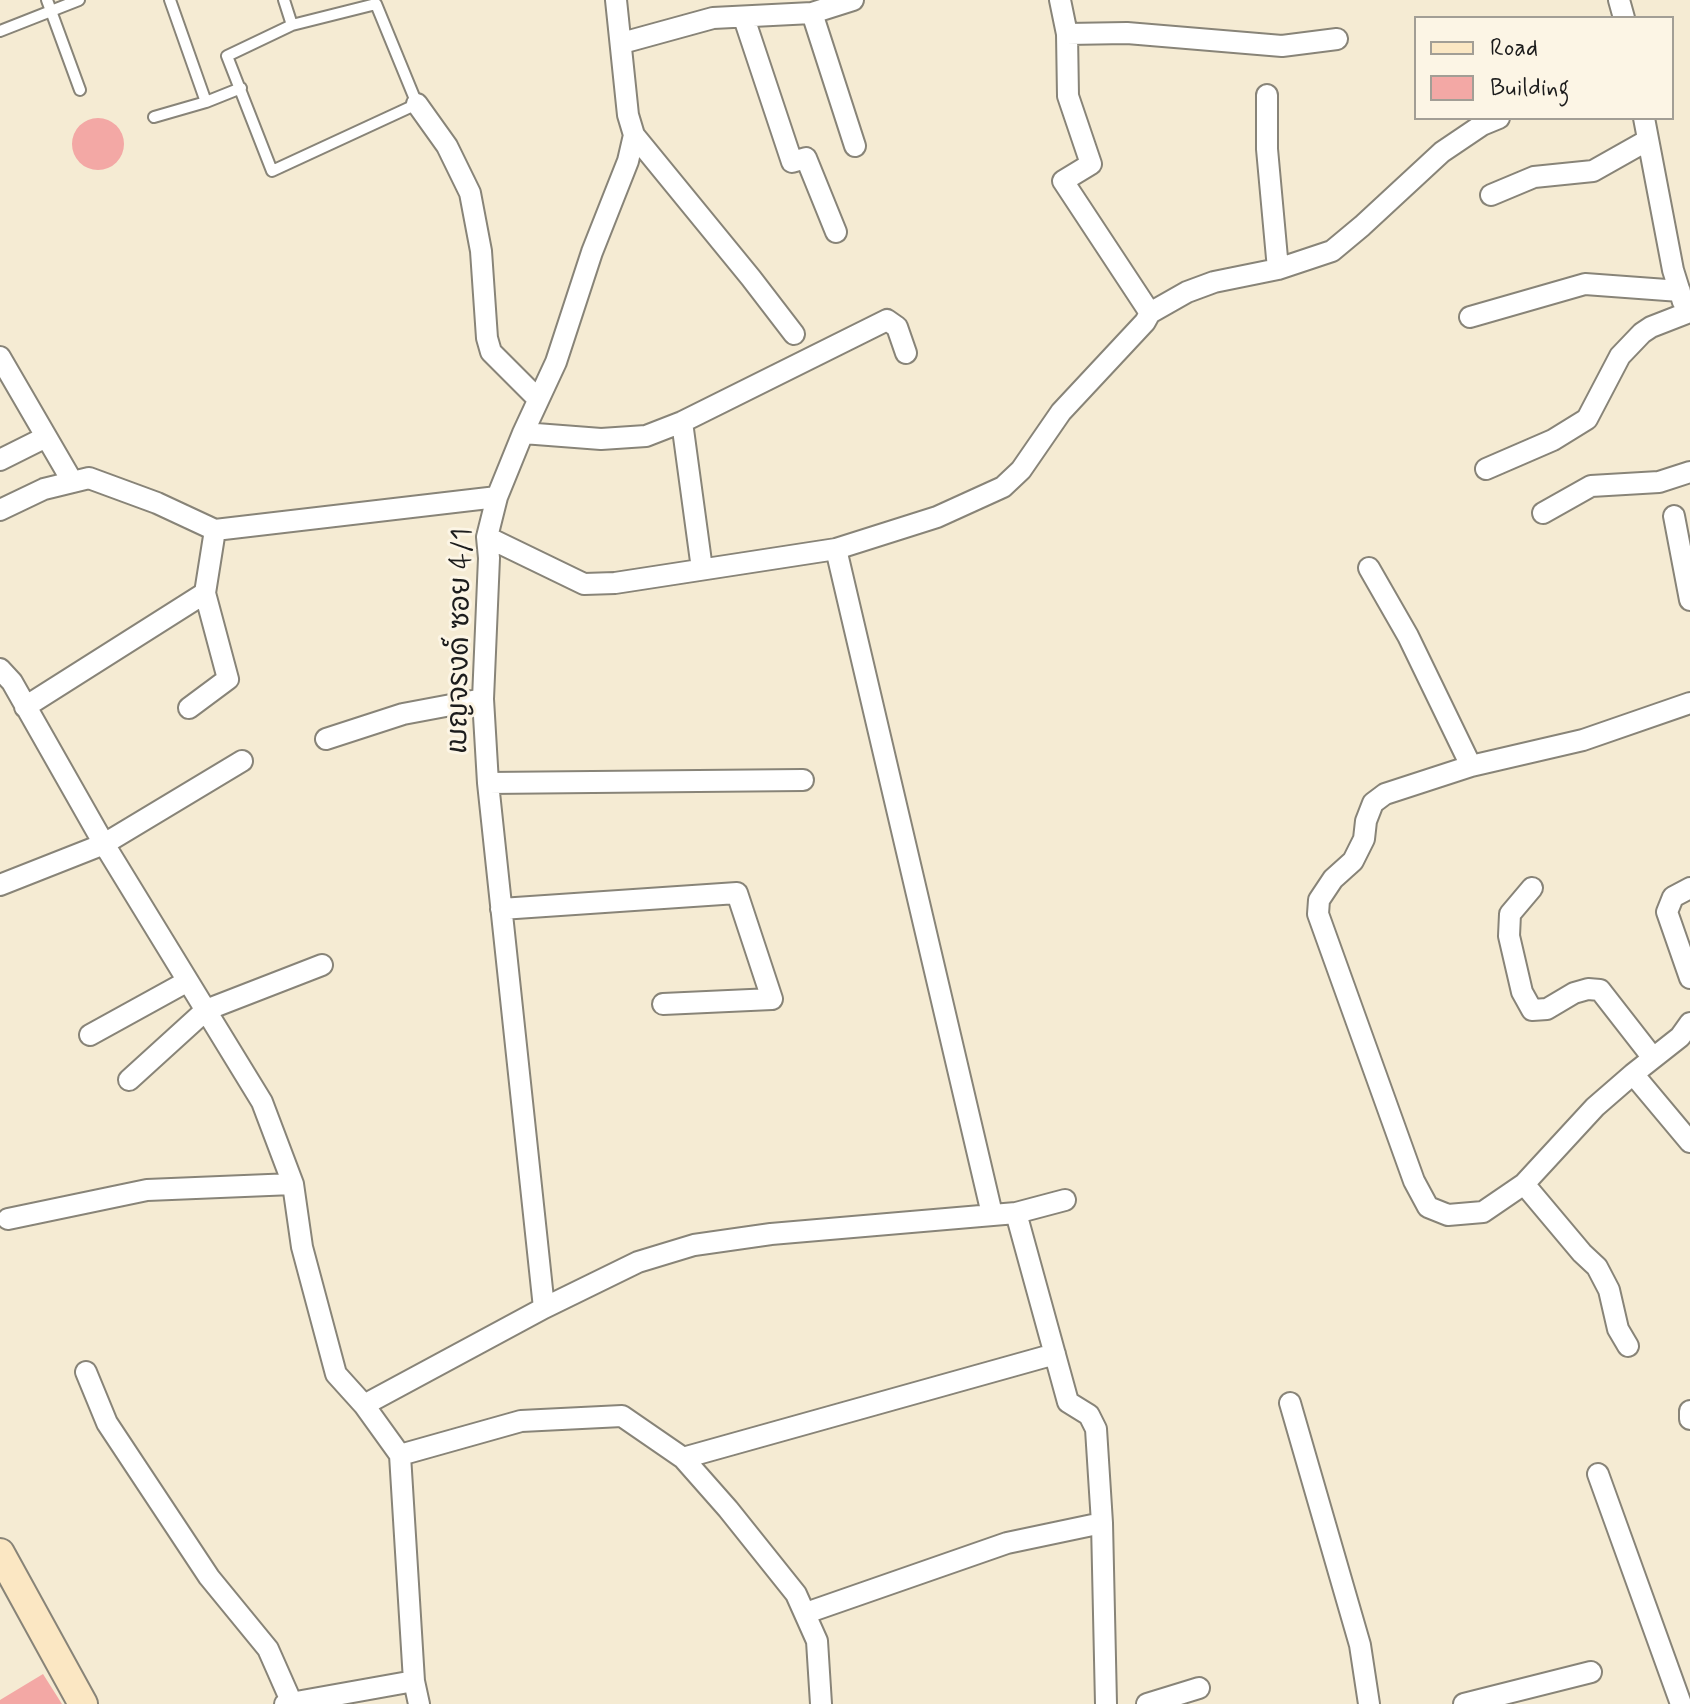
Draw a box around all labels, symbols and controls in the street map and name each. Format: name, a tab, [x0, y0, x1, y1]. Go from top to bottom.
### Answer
legend	[1414, 16, 1674, 120]
text: Road	[1490, 33, 1538, 64]
text: Building	[1490, 73, 1570, 104]
street label: เบญจรงด์ ซอย 4/1	[443, 528, 481, 754]

